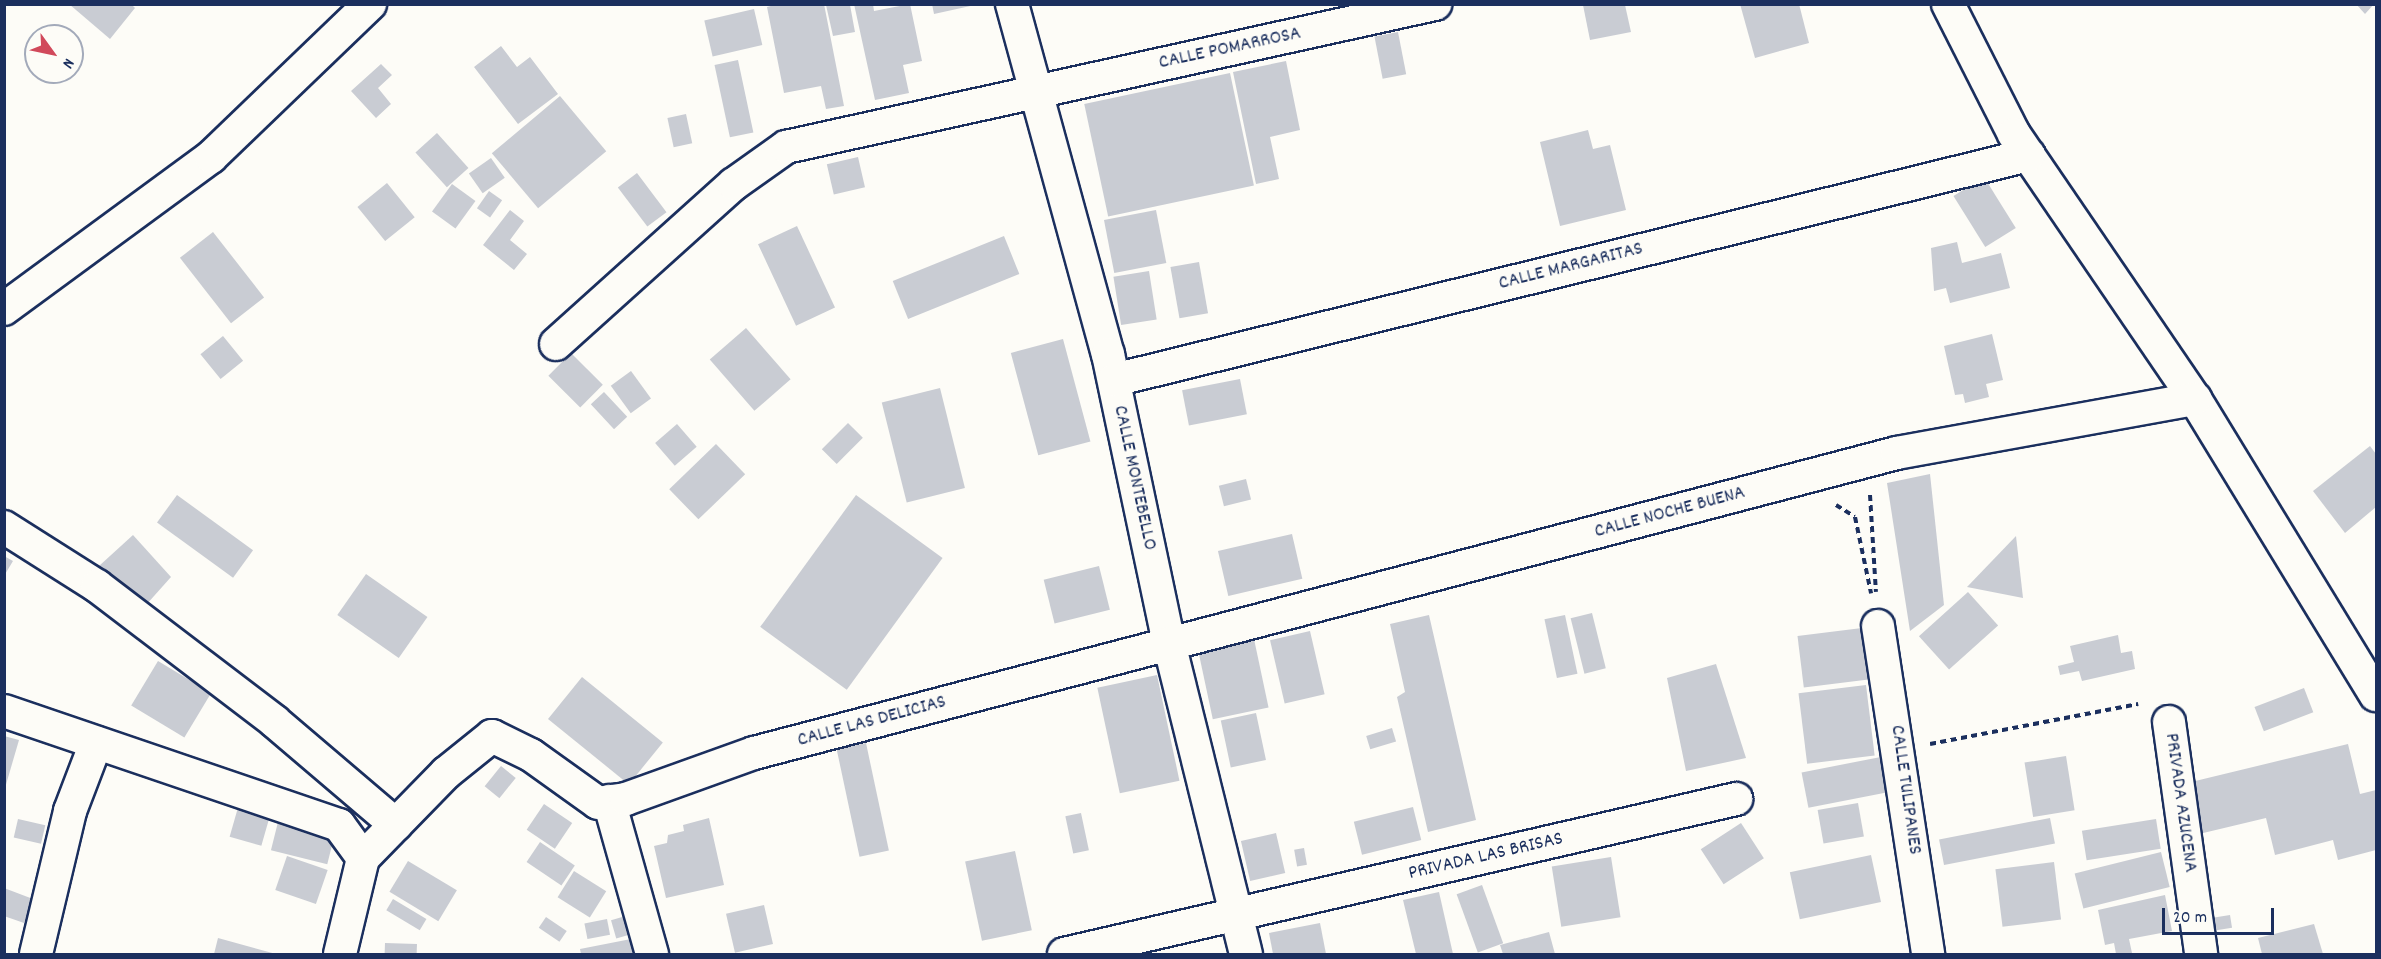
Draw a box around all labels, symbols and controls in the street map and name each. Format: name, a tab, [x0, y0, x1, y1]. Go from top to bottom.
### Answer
street label: CALLE POMARROSA	[1157, 22, 1303, 76]
north arrow	[24, 24, 84, 84]
text: N	[56, 53, 80, 73]
street label: CALLE MARGARITAS	[1496, 237, 1646, 297]
street label: CALLE MONTEBELLO	[1107, 403, 1161, 553]
street label: CALLE NOCHE BUENA	[1592, 481, 1748, 545]
street label: CALLE LAS DELICIAS	[795, 691, 949, 753]
street label: CALLE TULIPANES	[1884, 724, 1926, 856]
street label: PRIVADA AZUCENA	[2158, 732, 2202, 874]
street label: PRIVADA LAS BRISAS	[1406, 828, 1566, 886]
scale bar	[2165, 896, 2278, 934]
text: 20 m	[2173, 906, 2207, 931]

